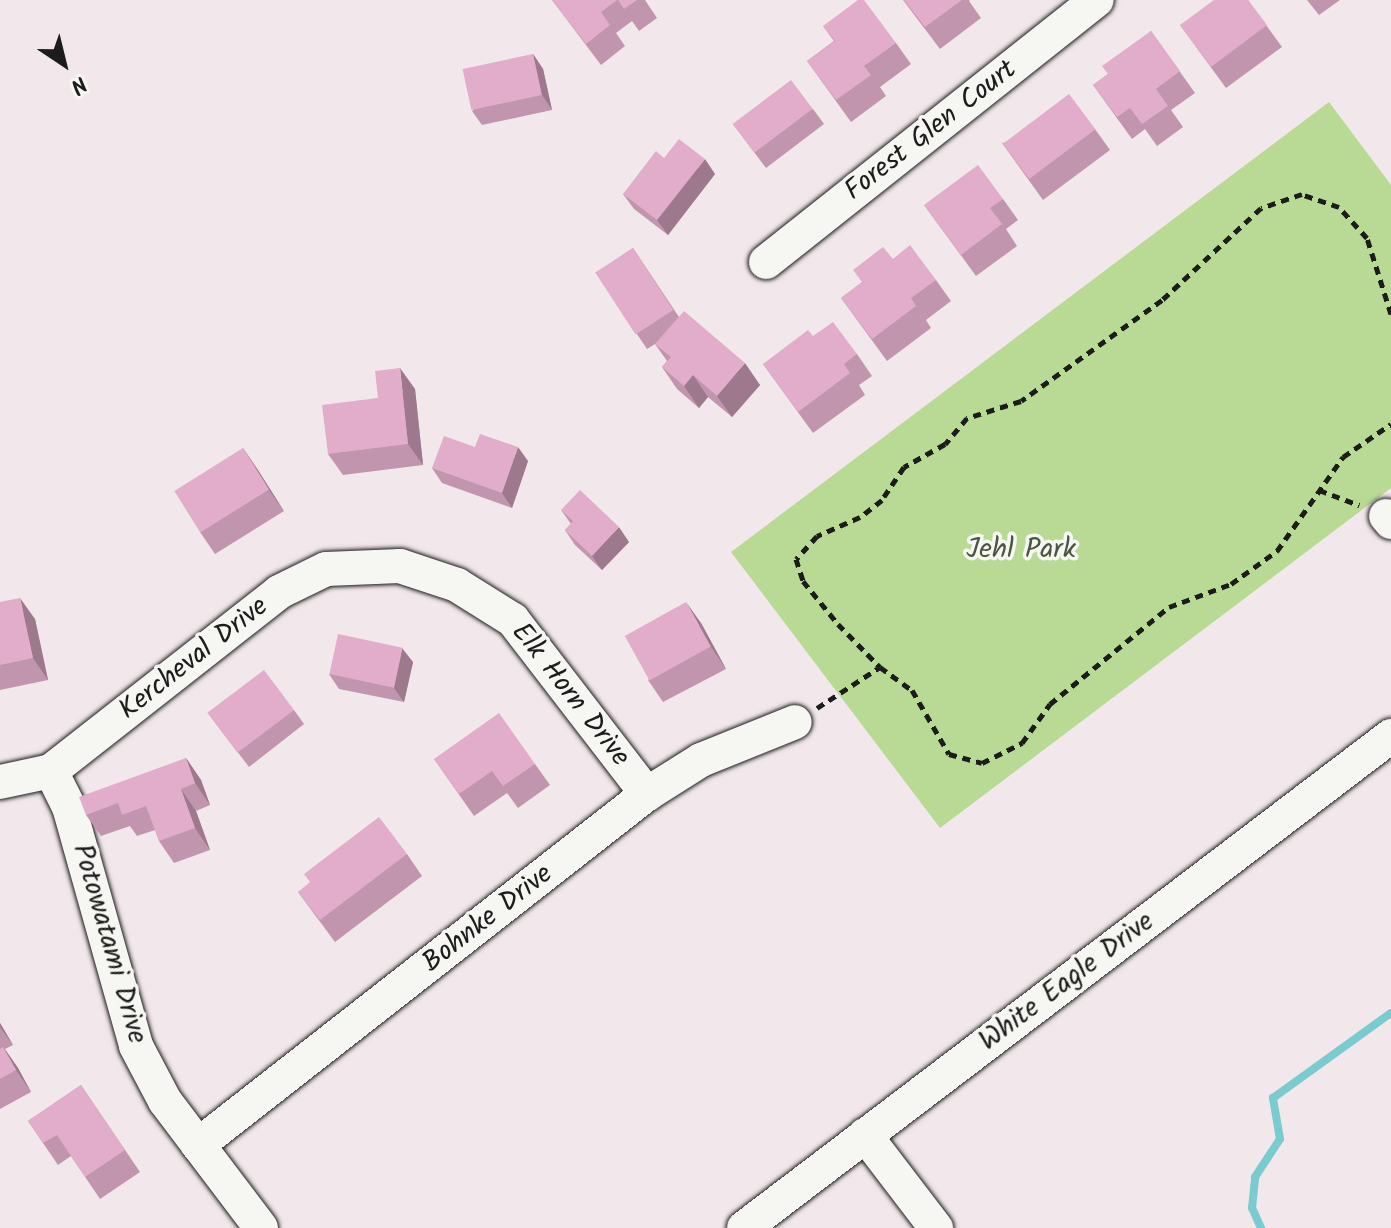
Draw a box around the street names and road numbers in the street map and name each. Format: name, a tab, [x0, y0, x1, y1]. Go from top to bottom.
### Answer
street label: Forest Glen Court	[838, 53, 1024, 209]
street label: Kercheval Drive	[113, 590, 275, 728]
street label: Elk Horn Drive	[504, 617, 636, 773]
street label: Potowatami Drive	[64, 840, 154, 1048]
street label: Bohnke Drive	[416, 858, 560, 980]
street label: White Eagle Drive	[973, 905, 1161, 1059]

